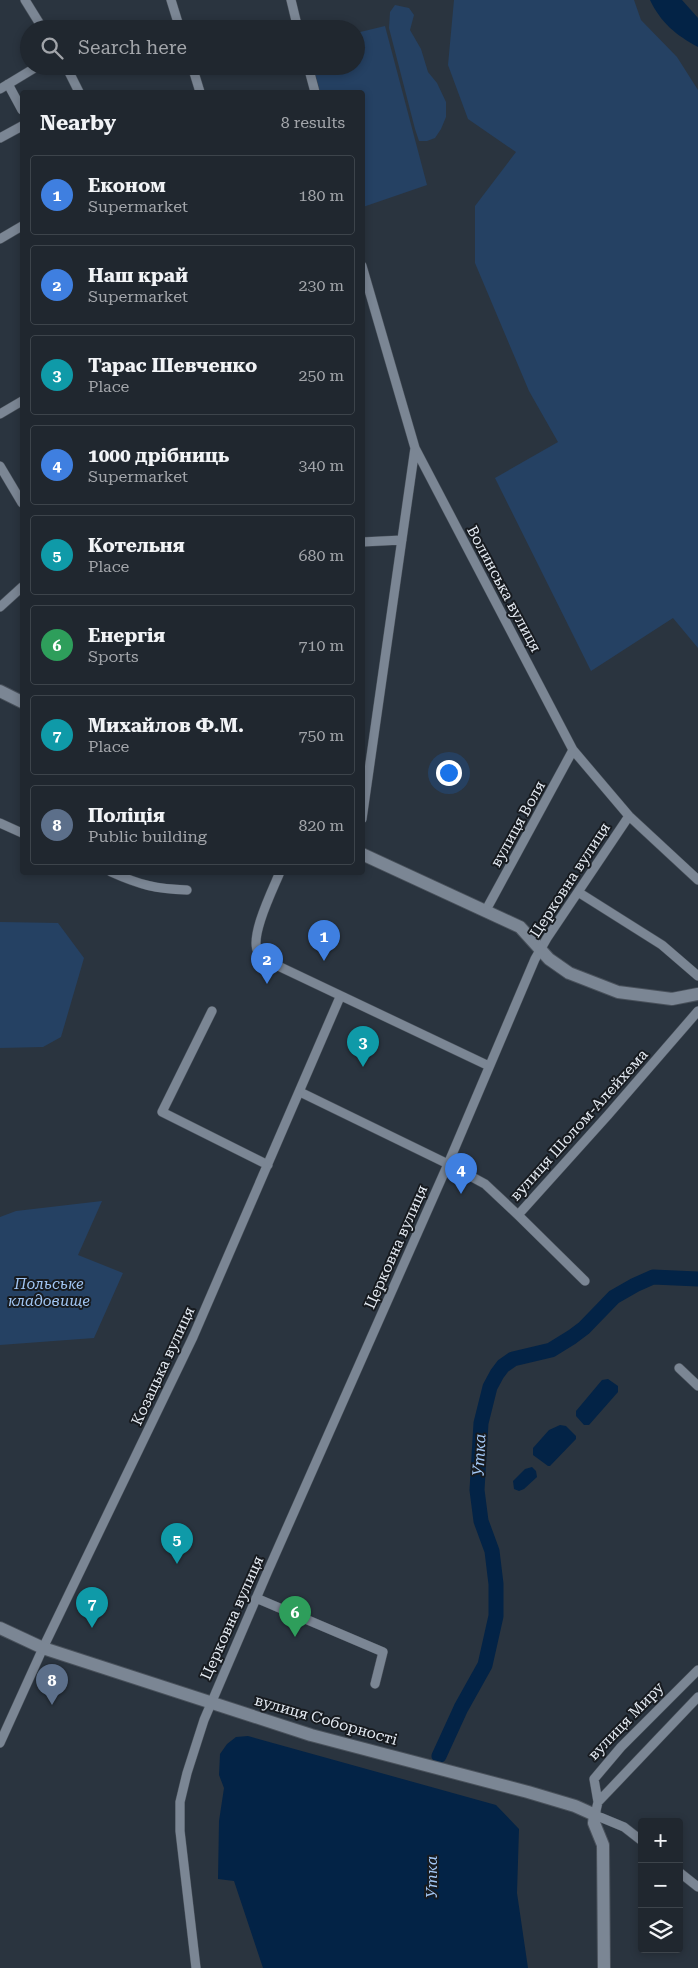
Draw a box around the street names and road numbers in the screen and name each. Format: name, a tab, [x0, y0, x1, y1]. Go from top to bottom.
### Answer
street label: Волинська вулиця	[463, 523, 545, 655]
street label: вулиця Воля	[487, 778, 549, 870]
street label: Церковна вулиця	[526, 819, 614, 941]
street label: вулиця Шолом-Алейхема	[506, 1046, 652, 1204]
street label: Церковна вулиця	[361, 1182, 431, 1312]
street label: Козацька вулиця	[128, 1304, 198, 1428]
street label: Церковна вулиця	[197, 1553, 267, 1683]
street label: вулиця Миру	[584, 1678, 668, 1764]
street label: вулиця Соборності	[253, 1691, 400, 1749]

